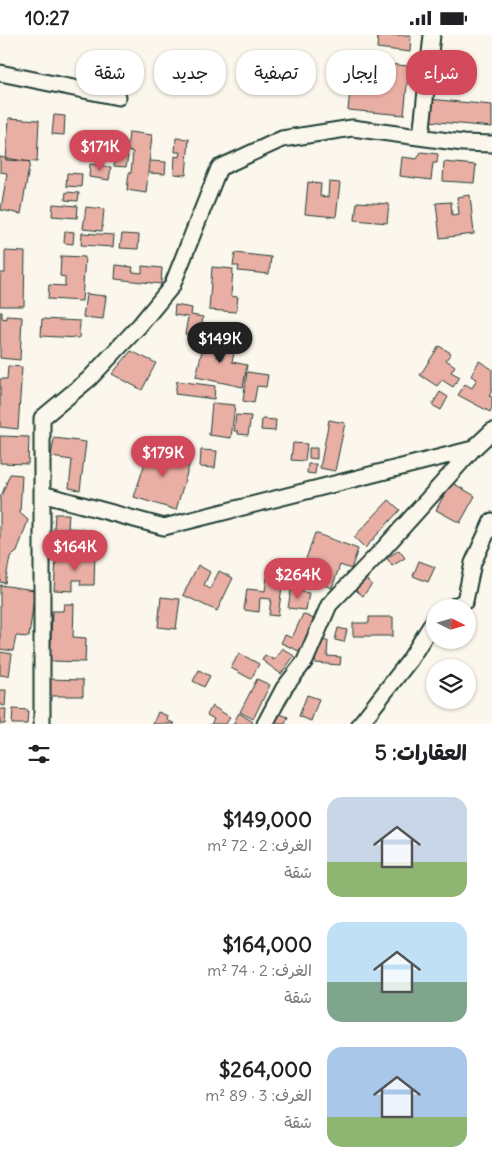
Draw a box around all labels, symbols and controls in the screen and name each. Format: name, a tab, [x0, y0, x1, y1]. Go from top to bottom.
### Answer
text: 10:27	[25, 6, 69, 30]
chip: شقة	[76, 50, 144, 95]
chip: جديد	[154, 50, 226, 95]
chip: تصفية	[236, 50, 316, 95]
chip: إيجار	[326, 50, 396, 95]
chip: شراء	[406, 50, 477, 95]
pin: $171K	[65, 129, 135, 172]
text: $171K	[80, 136, 120, 156]
pin: $149K	[185, 321, 255, 364]
text: $149K	[198, 328, 242, 348]
pin: $179K	[128, 435, 198, 478]
text: $179K	[142, 442, 184, 462]
pin: $164K	[40, 529, 110, 572]
text: $164K	[53, 536, 97, 556]
pin: $264K	[263, 557, 333, 600]
text: $264K	[275, 564, 321, 584]
north arrow	[426, 599, 476, 649]
map controls	[426, 599, 476, 709]
button: layers	[426, 659, 476, 709]
text: العقارات: 5	[375, 739, 467, 766]
icon: filters	[25, 740, 53, 768]
text: $149,000	[223, 806, 312, 833]
icon: home	[367, 817, 427, 877]
text: الغرف: 2 · 72 m²	[207, 835, 312, 855]
text: شقة	[284, 862, 312, 882]
text: $164,000	[222, 931, 312, 958]
icon: home	[367, 942, 427, 1002]
text: الغرف: 2 · 74 m²	[207, 960, 312, 980]
text: شقة	[284, 987, 312, 1007]
text: $264,000	[219, 1056, 312, 1083]
icon: home	[367, 1067, 427, 1127]
text: الغرف: 3 · 89 m²	[205, 1085, 312, 1105]
text: شقة	[284, 1112, 312, 1132]

